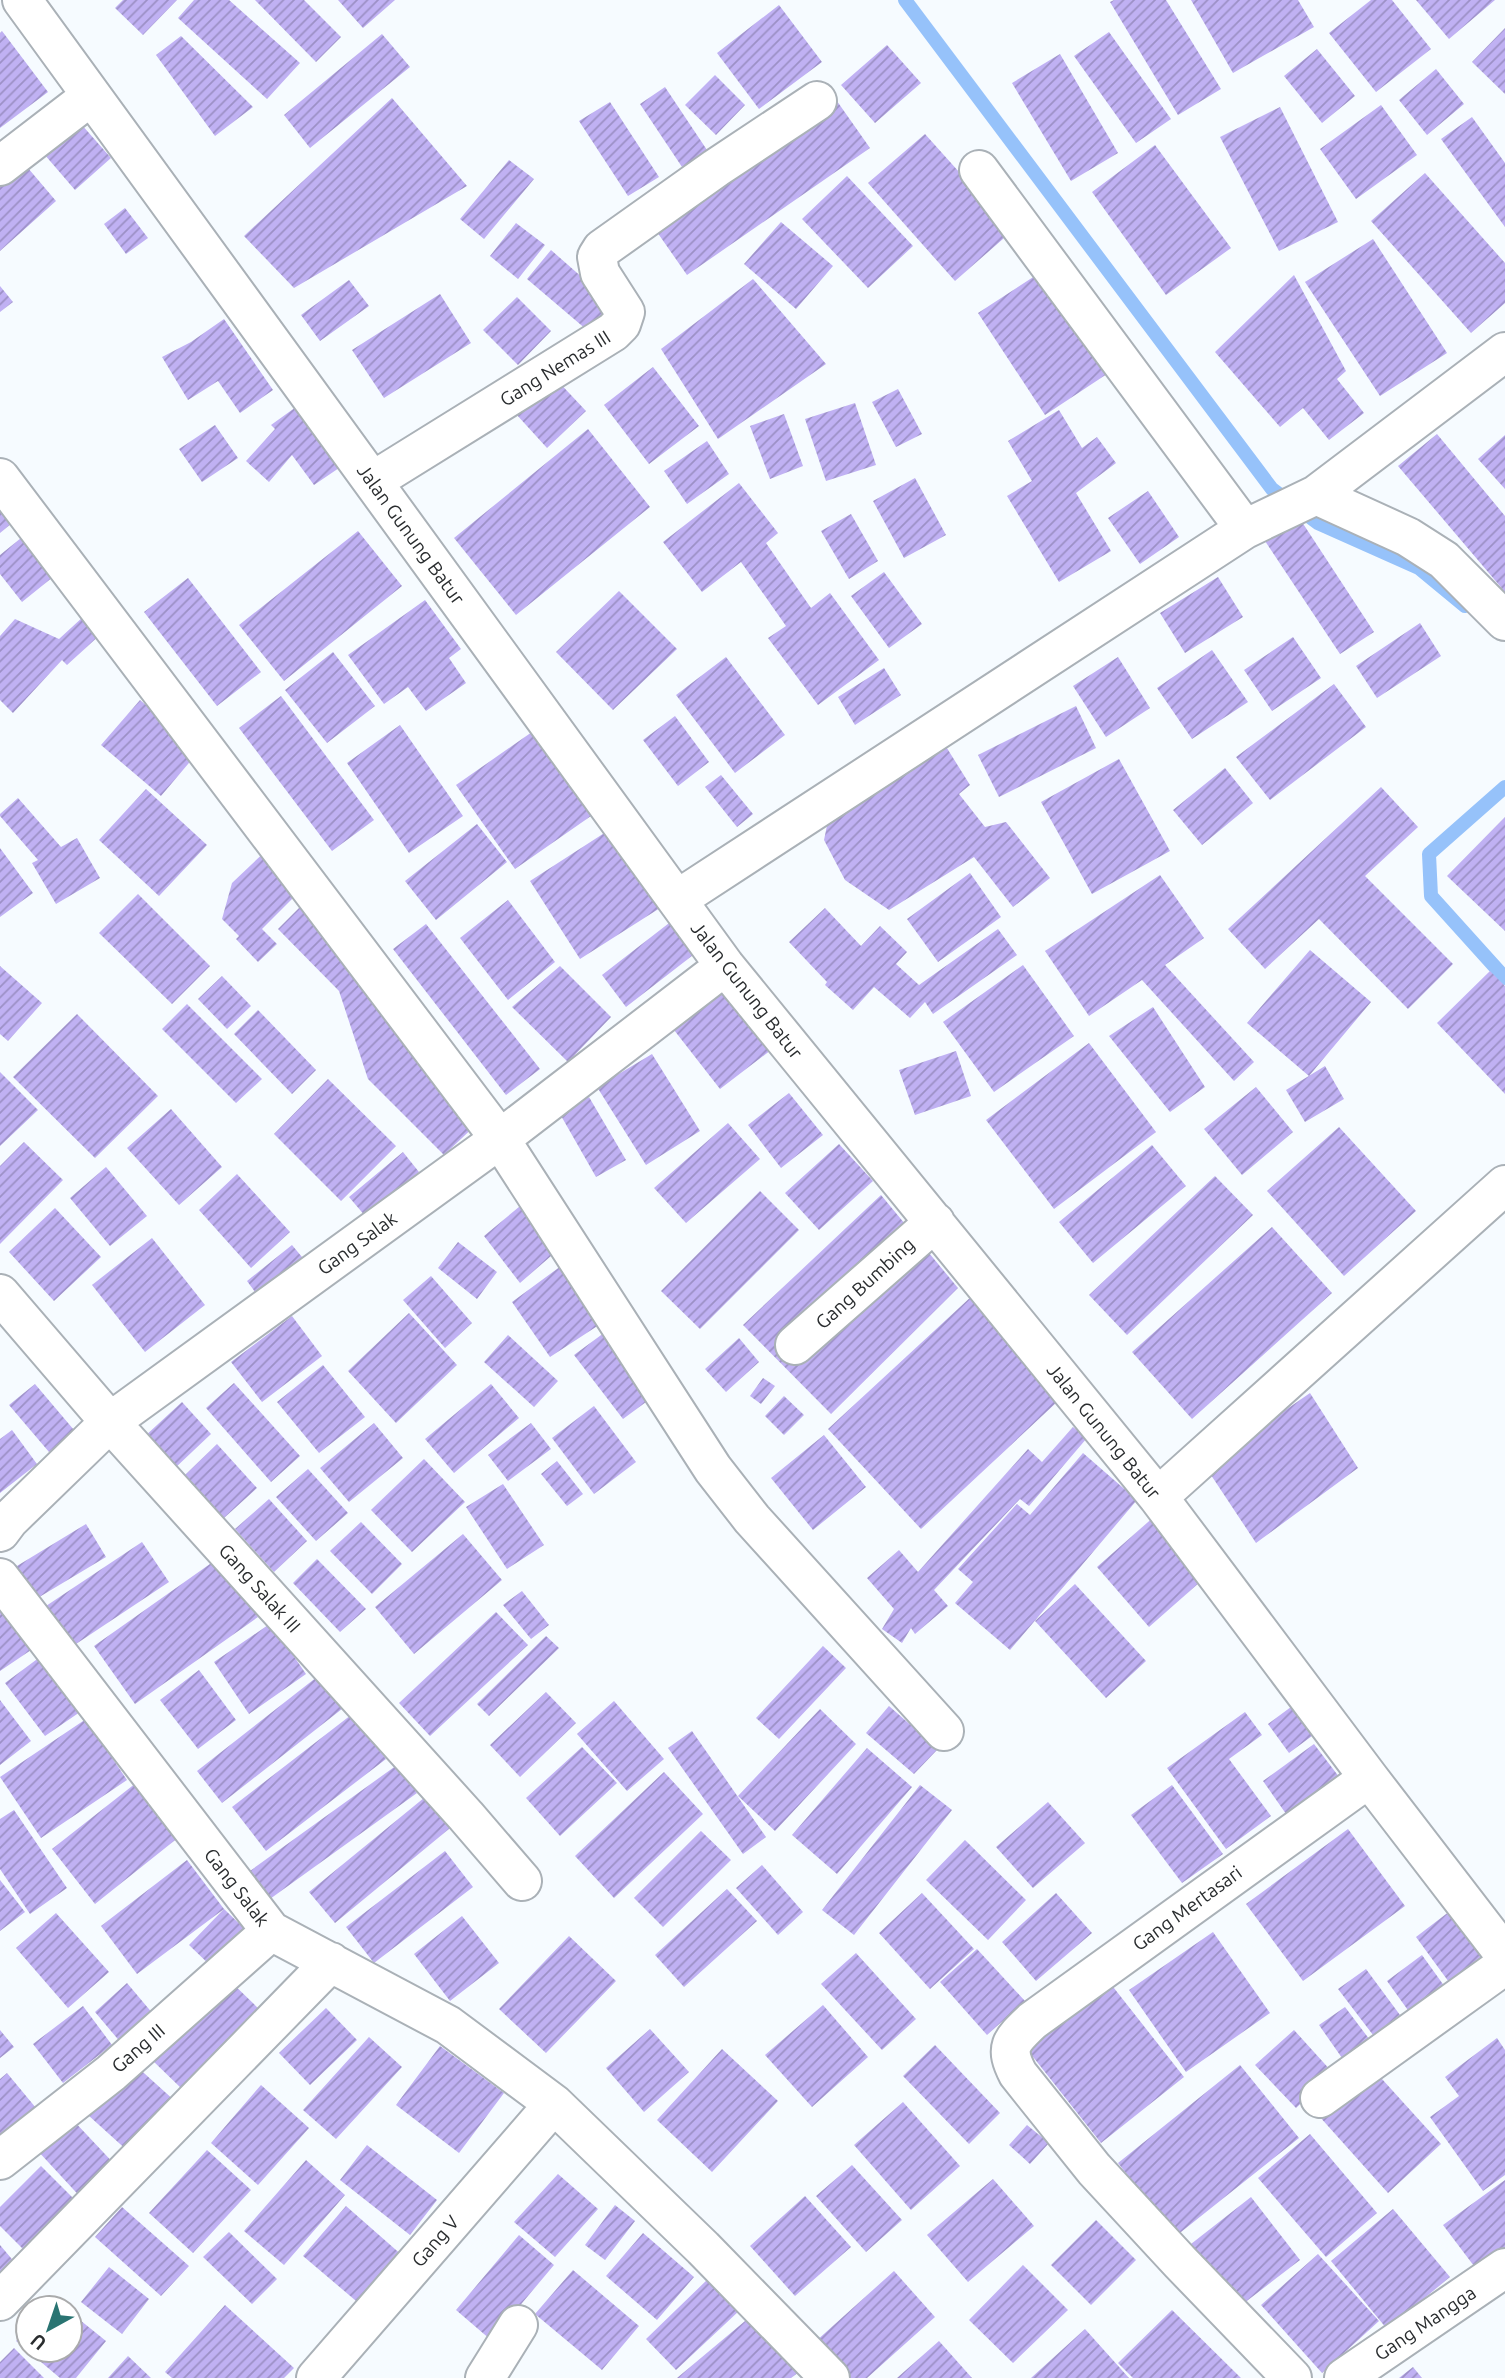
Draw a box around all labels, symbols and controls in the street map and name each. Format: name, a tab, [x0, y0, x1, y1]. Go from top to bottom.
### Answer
street label: Gang Nemas III	[496, 325, 614, 411]
street label: Jalan Gunung Batur	[353, 460, 469, 608]
street label: Jalan Gunung Batur	[687, 917, 807, 1063]
street label: Gang Salak	[313, 1207, 401, 1279]
street label: Gang Bumbing	[811, 1233, 919, 1333]
street label: Jalan Gunung Batur	[1043, 1359, 1165, 1503]
street label: Gang Salak III	[215, 1539, 305, 1637]
street label: Gang Salak	[200, 1844, 274, 1931]
street label: Gang Mertasari	[1128, 1861, 1246, 1955]
street label: Gang III	[107, 2019, 169, 2077]
street label: Gang V	[407, 2211, 463, 2271]
street label: Gang Mangga	[1370, 2281, 1480, 2365]
north arrow	[14, 2294, 84, 2364]
text: U	[26, 2329, 50, 2355]

